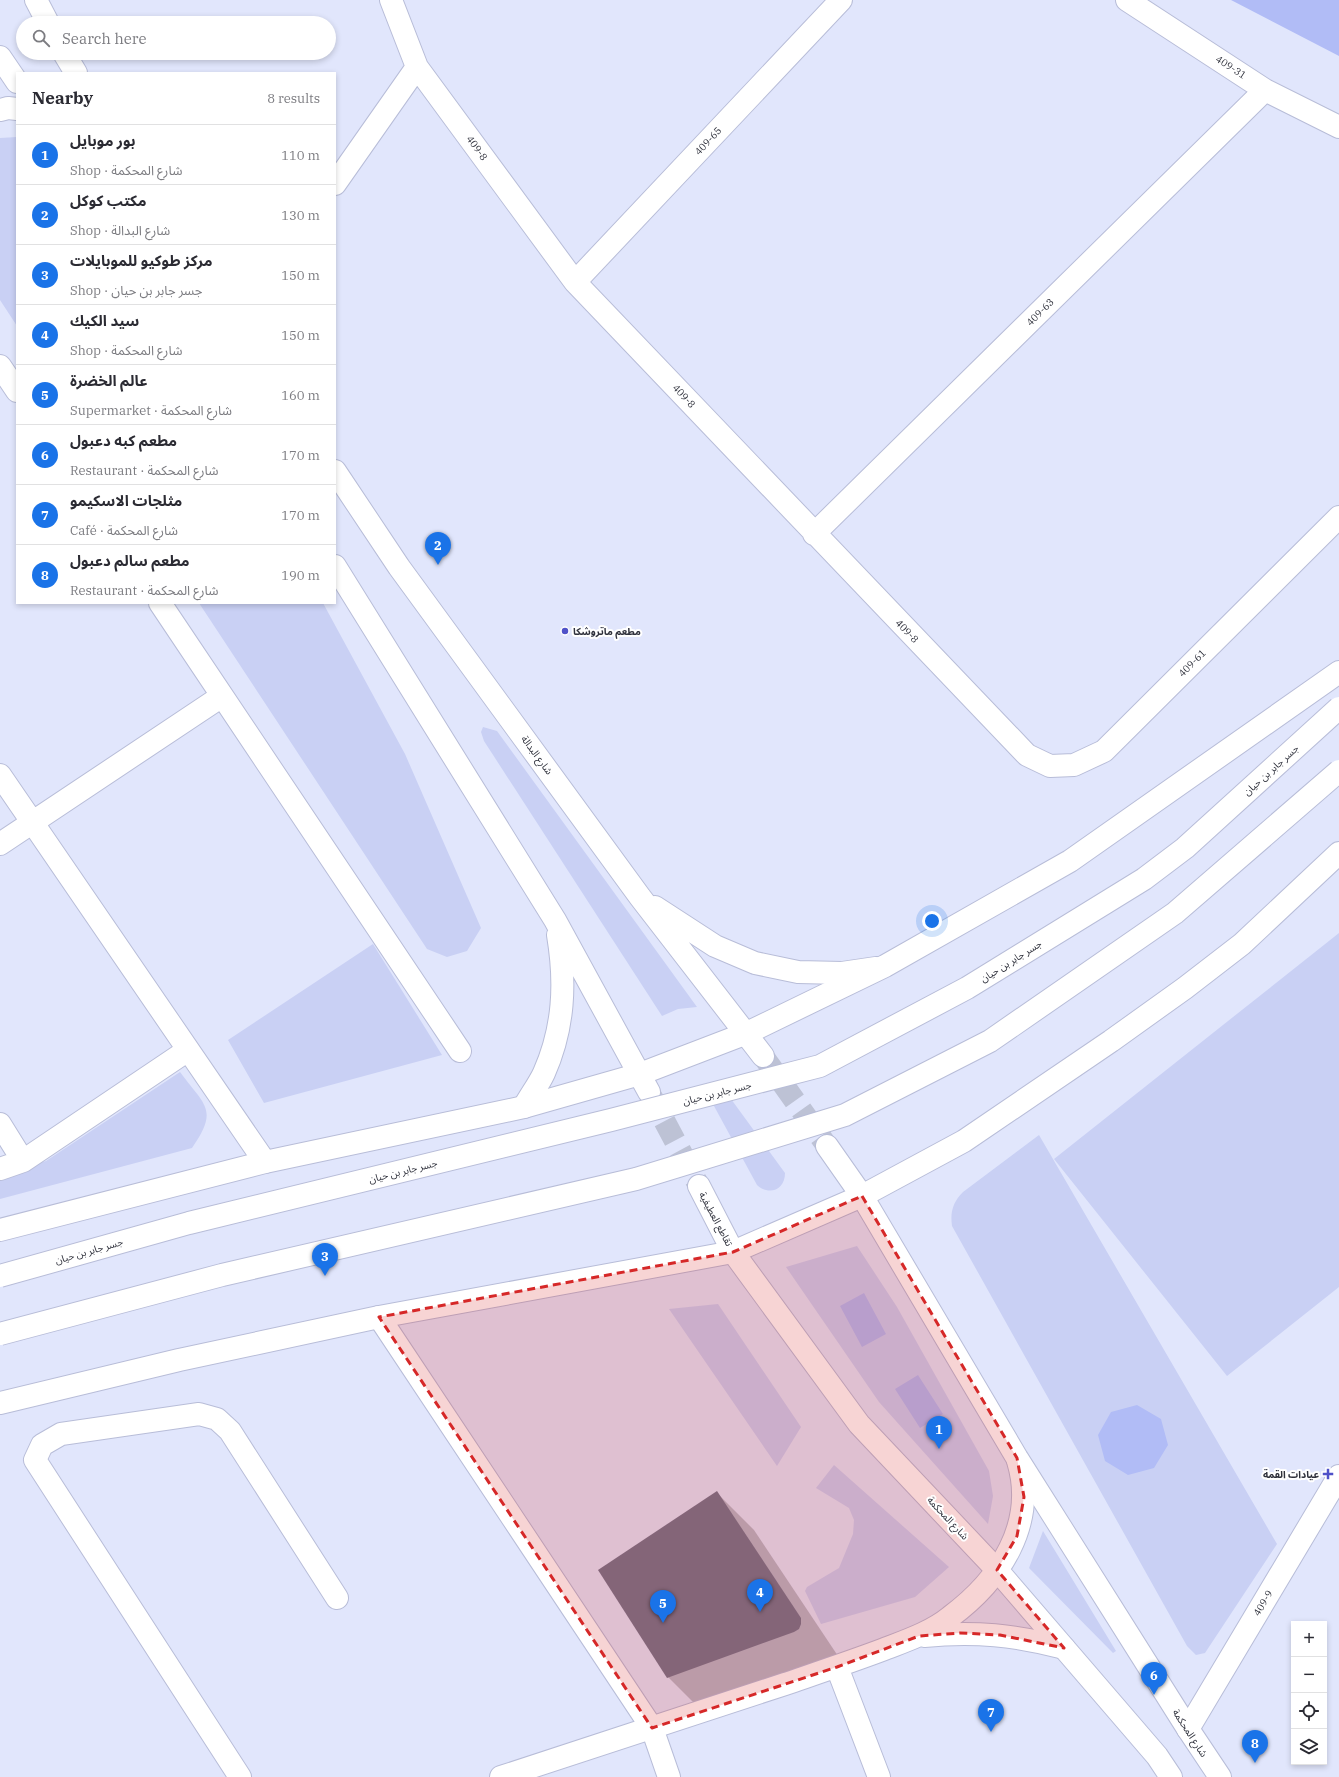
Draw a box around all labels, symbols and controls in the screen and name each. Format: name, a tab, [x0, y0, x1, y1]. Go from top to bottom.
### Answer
search box	[16, 16, 336, 60]
icon: search	[30, 27, 52, 49]
text: Search here	[62, 29, 147, 48]
street label: 409-31	[1213, 52, 1249, 82]
text: Nearby	[32, 87, 93, 109]
text: 8 results	[267, 90, 320, 107]
street label: 409-65	[692, 124, 724, 158]
text: بور موبايل	[70, 131, 136, 150]
street label: 409-8	[464, 133, 490, 163]
text: 1	[41, 147, 49, 164]
text: 110 m	[281, 147, 320, 164]
text: Shop · شارع المحكمة	[70, 162, 182, 179]
text: مكتب كوكل	[70, 191, 146, 210]
text: 2	[41, 207, 49, 224]
text: 130 m	[281, 207, 320, 224]
text: Shop · شارع البدالة	[70, 222, 170, 239]
text: مركز طوكيو للموبايلات	[70, 251, 212, 270]
text: 3	[41, 267, 49, 284]
text: 150 m	[281, 267, 320, 284]
text: Shop · جسر جابر بن حيان	[70, 282, 202, 299]
street label: 409-63	[1023, 295, 1057, 329]
text: سيد الكيك	[70, 311, 139, 330]
text: 4	[41, 327, 49, 344]
text: 150 m	[281, 327, 320, 344]
text: Shop · شارع المحكمة	[70, 342, 182, 359]
text: عالم الخضرة	[70, 371, 148, 390]
street label: 409-8	[670, 381, 698, 411]
text: 5	[41, 387, 49, 404]
text: 160 m	[281, 387, 320, 404]
text: Supermarket · شارع المحكمة	[70, 402, 232, 419]
text: مطعم كبه دعبول	[70, 431, 177, 450]
text: 6	[41, 447, 49, 464]
text: 170 m	[281, 447, 320, 464]
text: Restaurant · شارع المحكمة	[70, 462, 219, 479]
text: مثلجات الاسكيمو	[70, 491, 182, 510]
text: 7	[41, 507, 49, 524]
text: 170 m	[281, 507, 320, 524]
text: Café · شارع المحكمة	[70, 522, 178, 539]
pin: 2	[425, 532, 451, 565]
text: مطعم سالم دعبول	[70, 551, 190, 570]
text: 8	[41, 567, 49, 584]
text: 190 m	[281, 567, 320, 584]
text: Restaurant · شارع المحكمة	[70, 582, 219, 599]
street label: 409-8	[893, 616, 921, 646]
place label: مطعم ماتروشكا	[573, 625, 641, 639]
marker: مطعم ماتروشكا	[560, 626, 570, 636]
street label: 409-61	[1175, 646, 1209, 680]
street label: شارع البدالة	[518, 733, 556, 778]
street label: جسر جابر بن حيان	[1241, 742, 1301, 798]
your location	[922, 911, 942, 931]
street label: جسر جابر بن حيان	[978, 937, 1044, 985]
street label: جسر جابر بن حيان	[681, 1078, 753, 1108]
street label: جسر جابر بن حيان	[367, 1156, 439, 1186]
street label: تقاطع العطيفية	[695, 1190, 736, 1249]
street label: جسر جابر بن حيان	[53, 1235, 125, 1267]
pin: 3	[312, 1243, 338, 1276]
pin: 1	[926, 1416, 952, 1449]
place label: عيادات القمة	[1263, 1468, 1319, 1481]
marker: عيادات القمة	[1322, 1468, 1334, 1480]
street label: شارع المحكمة	[924, 1494, 971, 1543]
pin: 4	[747, 1579, 773, 1612]
street label: 409-9	[1250, 1588, 1276, 1618]
pin: 5	[650, 1590, 676, 1623]
map controls	[1291, 1621, 1327, 1765]
button: +	[1291, 1621, 1327, 1657]
button: −	[1291, 1657, 1327, 1693]
pin: 6	[1141, 1662, 1167, 1695]
button: locate	[1291, 1693, 1327, 1729]
pin: 7	[978, 1699, 1004, 1732]
street label: شارع المحكمة	[1169, 1707, 1210, 1760]
button: layers	[1291, 1729, 1327, 1765]
pin: 8	[1242, 1730, 1268, 1763]

